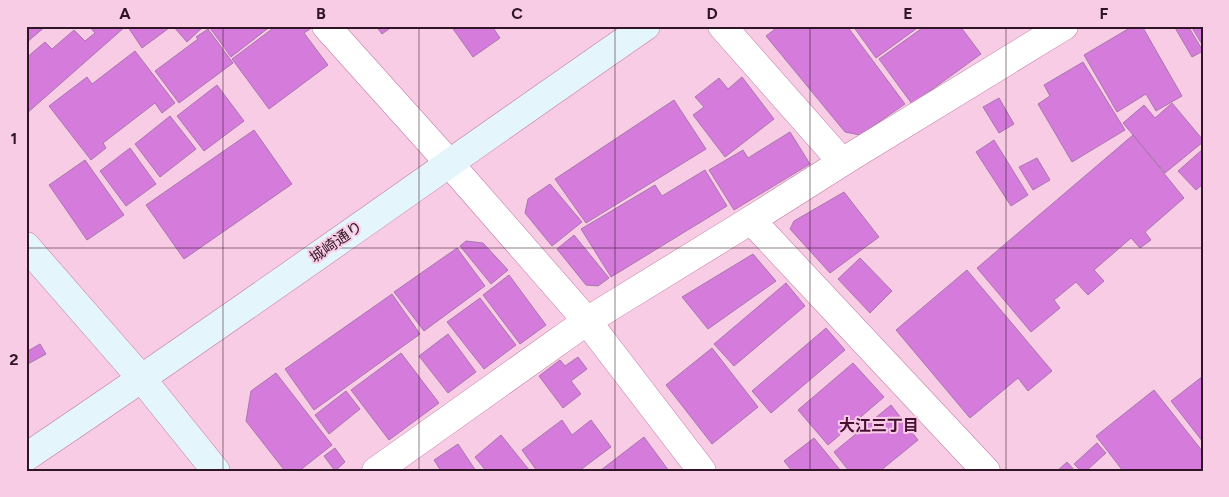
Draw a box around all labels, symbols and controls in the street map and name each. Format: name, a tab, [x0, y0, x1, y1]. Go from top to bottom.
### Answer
text: A	[119, 4, 131, 23]
text: B	[316, 4, 326, 23]
text: C	[511, 4, 523, 23]
text: D	[706, 4, 718, 23]
text: E	[903, 4, 913, 23]
text: F	[1100, 4, 1109, 23]
text: 1	[11, 129, 17, 148]
street label: 城崎通り	[306, 217, 366, 267]
text: 2	[9, 350, 19, 369]
district label: 大江三丁目	[839, 416, 919, 435]

